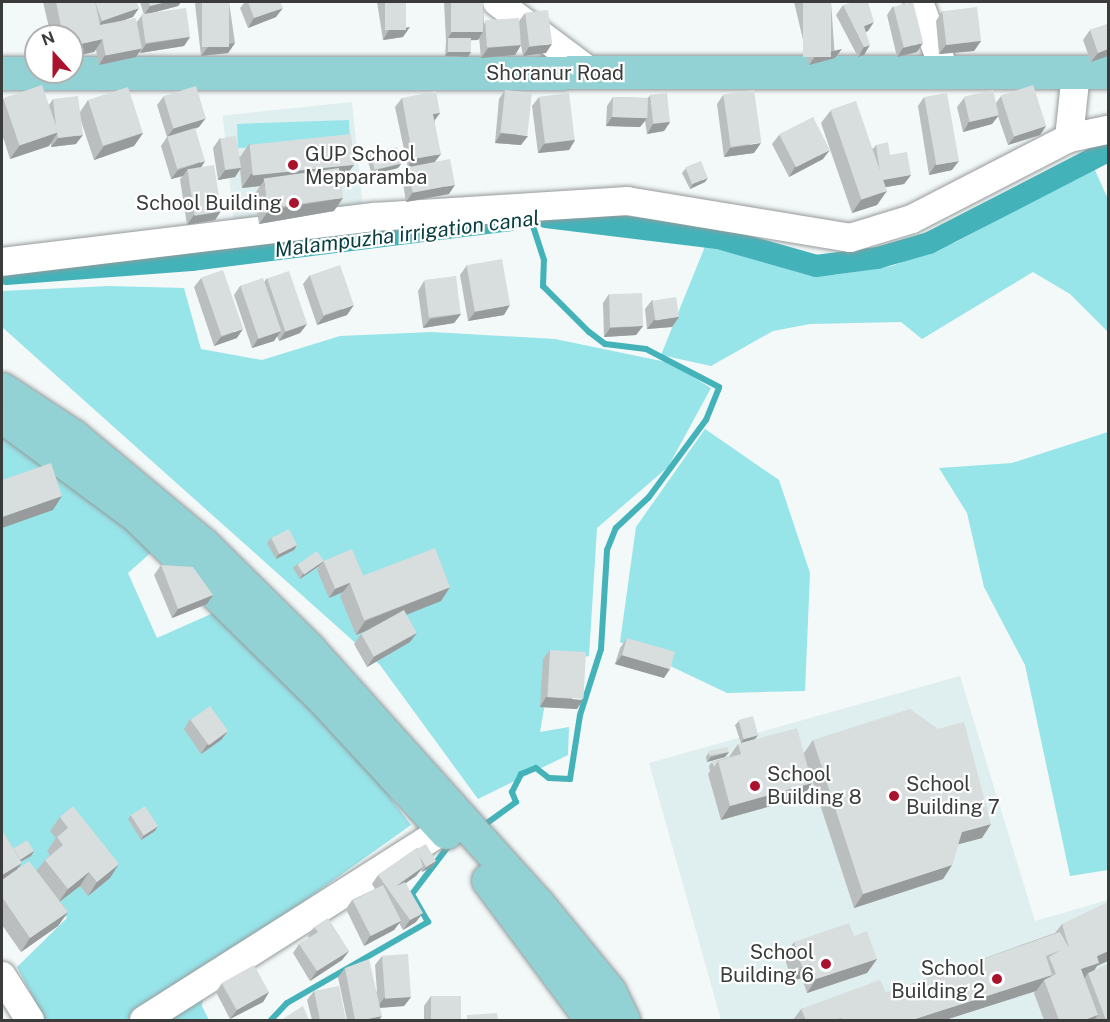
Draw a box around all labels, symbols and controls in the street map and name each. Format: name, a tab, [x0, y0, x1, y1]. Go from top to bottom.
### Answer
north arrow	[24, 24, 84, 84]
text: N	[39, 27, 57, 50]
street label: Shoranur Road	[486, 61, 624, 85]
place label: GUP School Mepparamba	[305, 142, 427, 189]
marker: GUP School Mepparamba	[286, 158, 300, 172]
place label: School Building	[136, 191, 282, 215]
marker: School Building	[287, 196, 301, 210]
water label: Malampuzha irrigation canal	[273, 205, 541, 263]
place label: School Building 8	[767, 762, 862, 809]
place label: School Building 7	[906, 772, 1000, 819]
marker: School Building 8	[748, 779, 762, 793]
marker: School Building 7	[887, 789, 901, 803]
place label: School Building 6	[720, 940, 814, 987]
place label: School Building 2	[891, 956, 985, 1003]
marker: School Building 6	[819, 957, 833, 971]
marker: School Building 2	[990, 972, 1004, 986]

